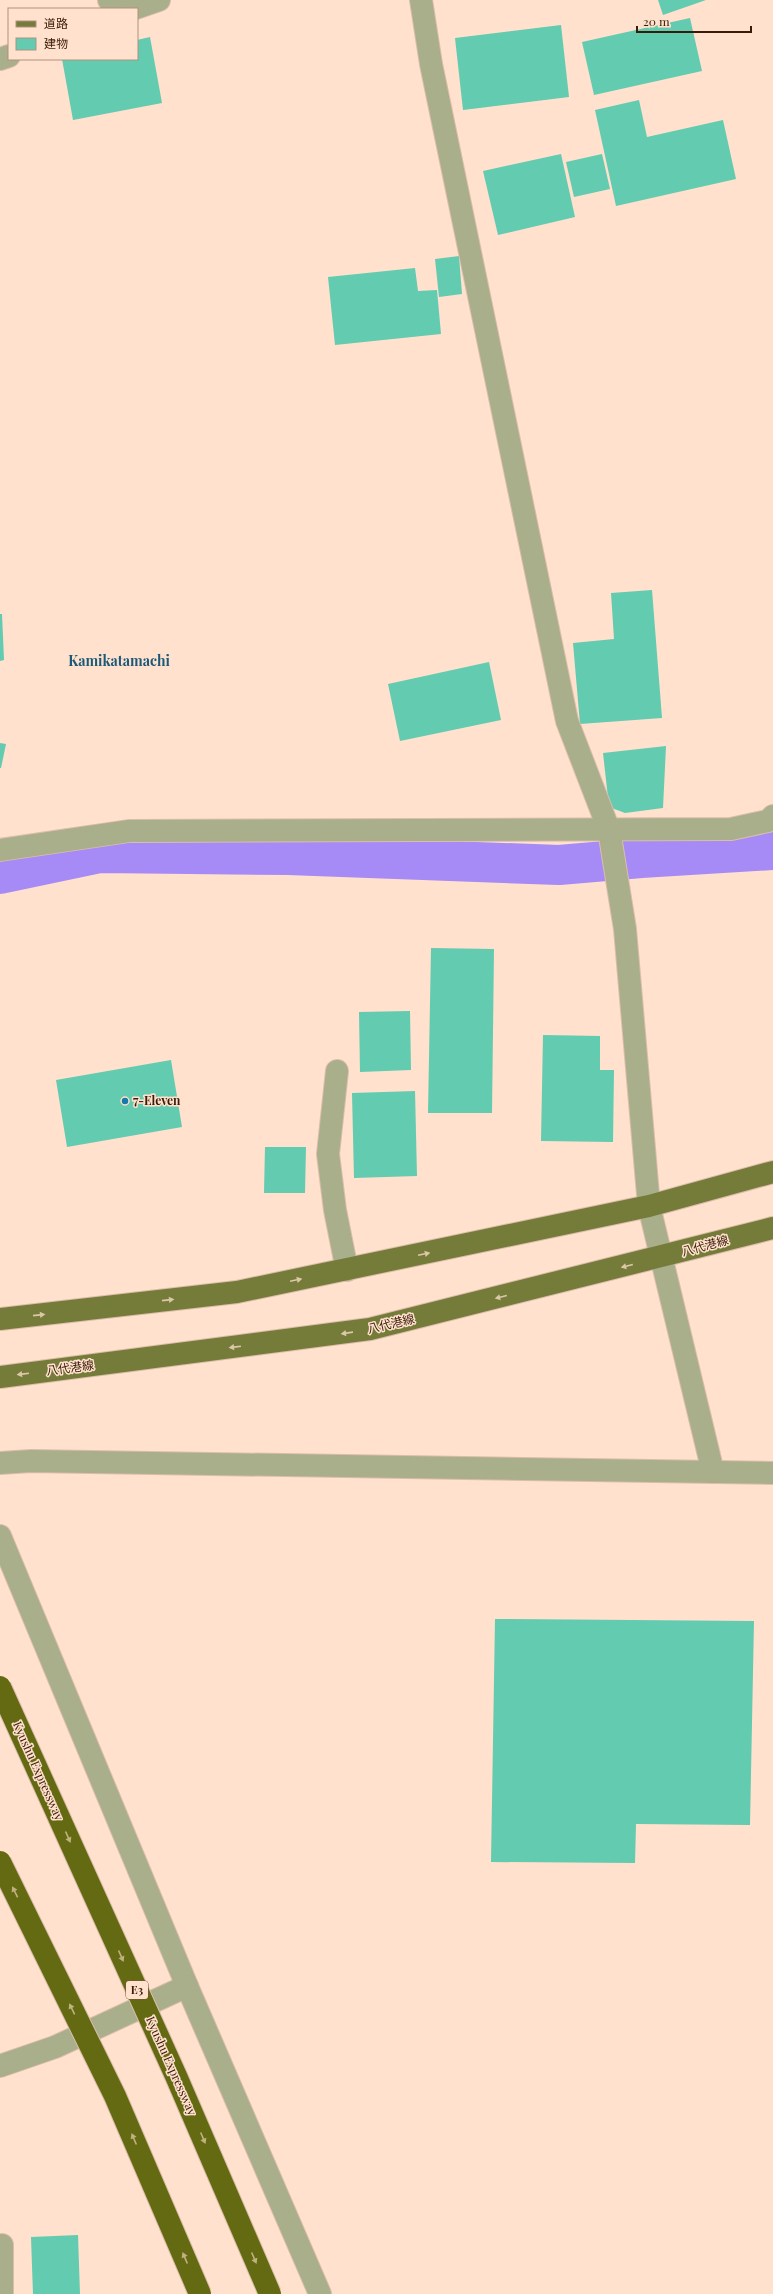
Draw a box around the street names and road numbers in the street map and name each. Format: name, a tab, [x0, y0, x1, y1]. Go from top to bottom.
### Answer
street label: 八代港線	[679, 1231, 730, 1259]
street label: 八代港線	[366, 1310, 416, 1336]
street label: 八代港線	[45, 1356, 95, 1378]
street label: Kyushu Expressway	[10, 1719, 68, 1823]
road number: E3	[126, 1981, 148, 1999]
street label: Kyushu Expressway	[143, 2014, 201, 2118]

